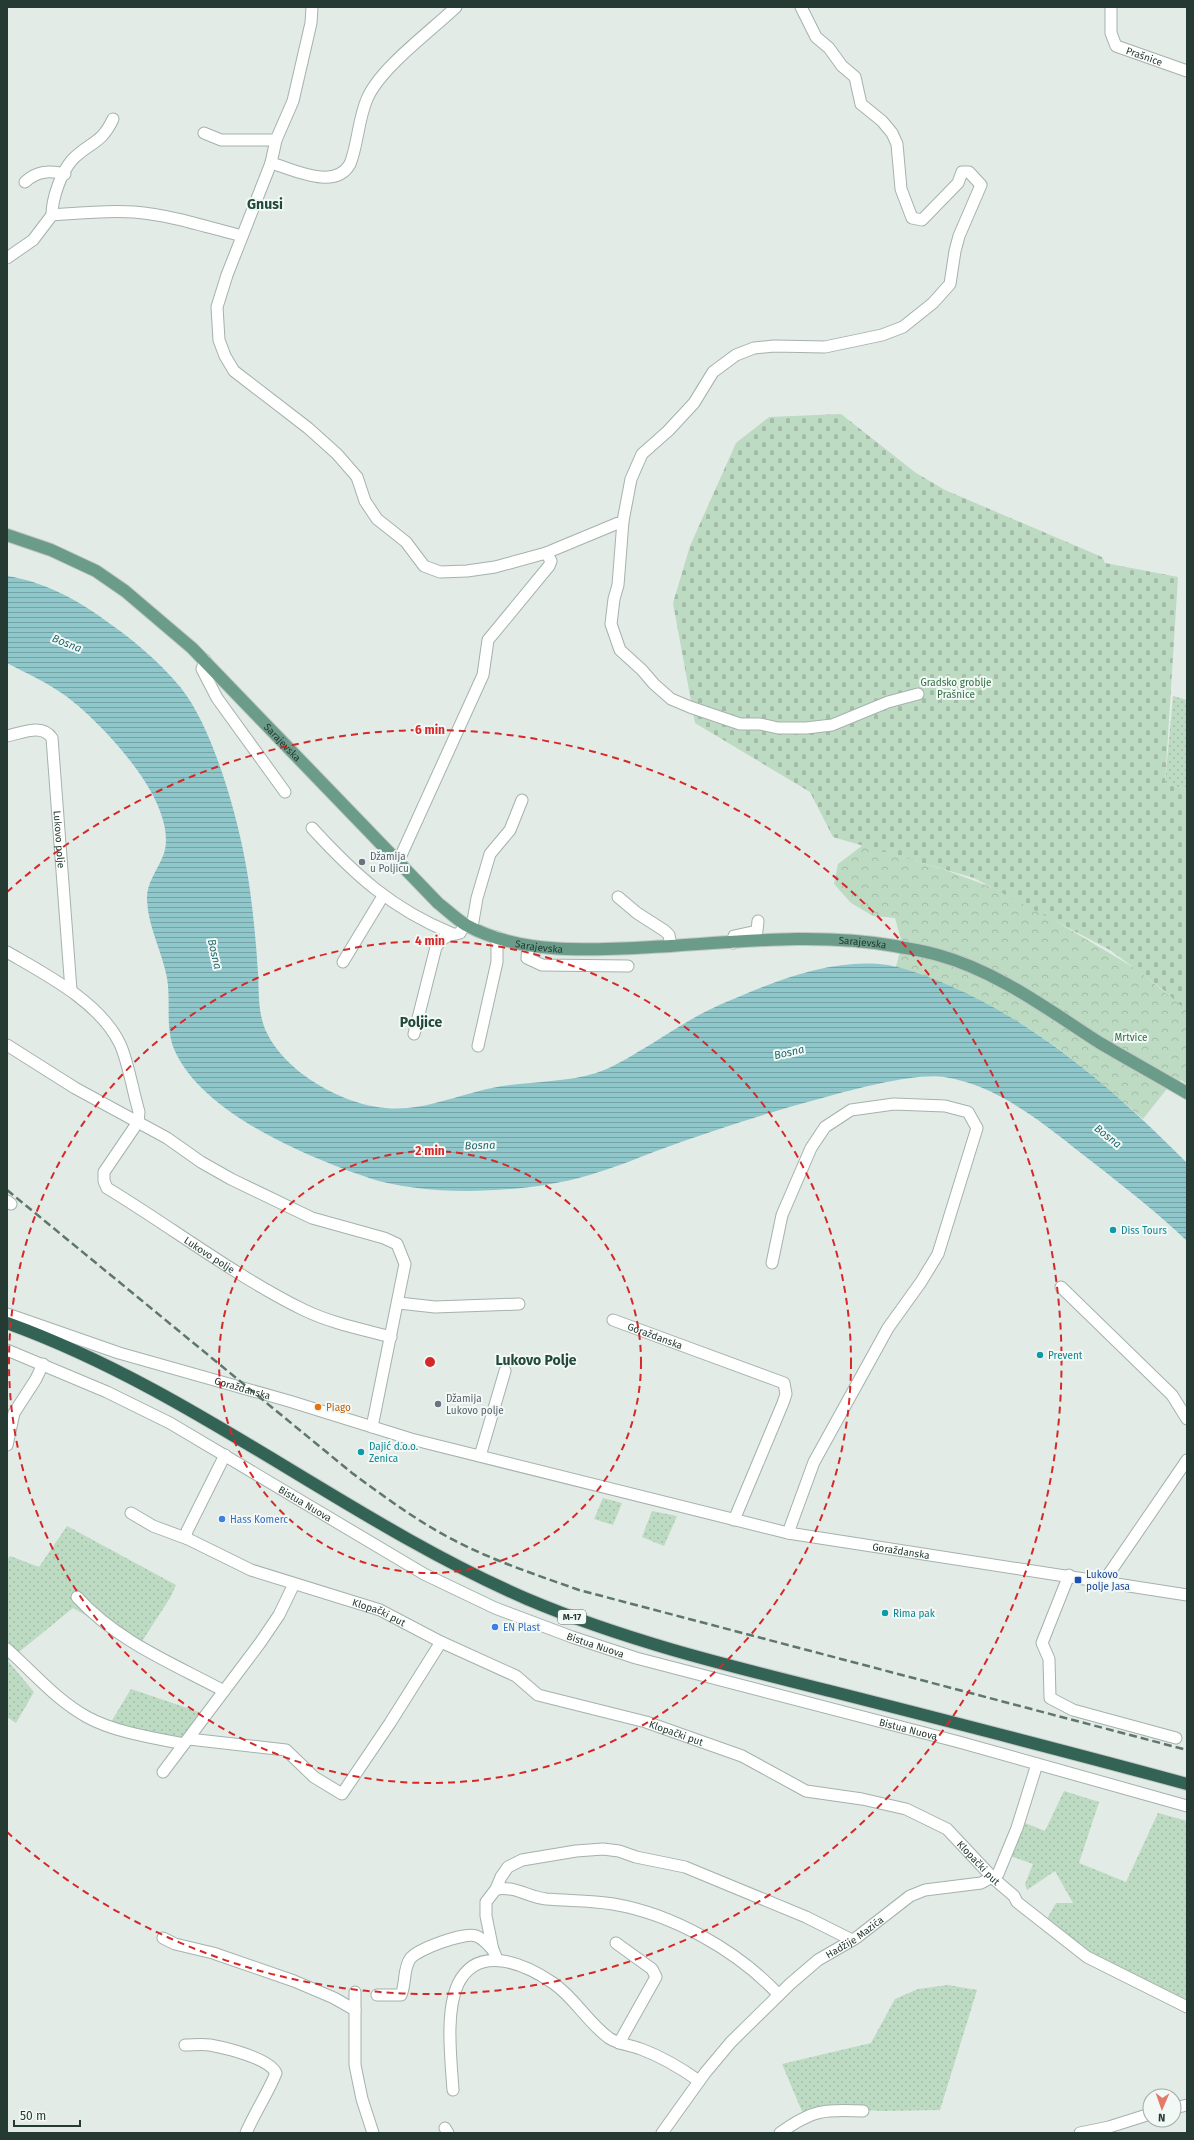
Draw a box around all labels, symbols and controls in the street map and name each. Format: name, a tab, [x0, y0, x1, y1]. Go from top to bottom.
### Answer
street label: Prašnice	[1124, 45, 1164, 69]
district label: Gnusi	[247, 196, 283, 213]
water label: Bosna	[50, 632, 83, 655]
park label: Gradsko groblje Prašnice	[920, 677, 992, 701]
street label: Sarajevska	[261, 721, 303, 764]
text: 6 min	[415, 723, 445, 737]
street label: Lukovo polje	[50, 810, 67, 869]
place label: Džamija u Poljicu	[370, 851, 409, 875]
marker: Džamija u Poljicu	[357, 857, 367, 867]
text: 4 min	[415, 934, 445, 948]
street label: Sarajevska	[838, 935, 887, 951]
water label: Bosna	[205, 938, 224, 971]
street label: Sarajevska	[514, 938, 563, 956]
district label: Poljice	[400, 1014, 442, 1031]
park label: Mrtvice	[1115, 1032, 1147, 1044]
water label: Bosna	[773, 1043, 806, 1062]
water label: Bosna	[1092, 1122, 1124, 1151]
water label: Bosna	[464, 1138, 496, 1153]
text: 2 min	[415, 1144, 445, 1158]
marker: Diss Tours	[1108, 1225, 1118, 1235]
place label: Diss Tours	[1121, 1225, 1167, 1237]
street label: Lukovo polje	[182, 1235, 237, 1276]
street label: Goraždanska	[626, 1321, 684, 1352]
marker: Prevent	[1035, 1350, 1045, 1360]
place label: Prevent	[1048, 1350, 1083, 1362]
district label: Lukovo Polje	[495, 1352, 577, 1369]
centre of rings	[423, 1355, 437, 1369]
street label: Goraždanska	[213, 1375, 272, 1402]
place label: Džamija Lukovo polje	[446, 1393, 504, 1417]
marker: Džamija Lukovo polje	[433, 1399, 443, 1409]
marker: Piago	[313, 1402, 323, 1412]
place label: Piago	[326, 1402, 351, 1414]
place label: Dajić d.o.o. Zenica	[369, 1441, 418, 1465]
marker: Dajić d.o.o. Zenica	[356, 1447, 366, 1457]
street label: Bistua Nuova	[276, 1484, 334, 1525]
marker: Hass Komerc	[217, 1514, 227, 1524]
place label: Hass Komerc	[230, 1514, 288, 1526]
street label: Goraždanska	[871, 1541, 930, 1562]
place label: Lukovo polje Jasa	[1086, 1569, 1130, 1593]
marker: Lukovo polje Jasa	[1073, 1575, 1083, 1585]
street label: Klopački put	[351, 1597, 408, 1629]
marker: Rima pak	[880, 1608, 890, 1618]
place label: Rima pak	[893, 1608, 936, 1620]
road number: M-17	[558, 1610, 586, 1624]
marker: EN Plast	[490, 1622, 500, 1632]
place label: EN Plast	[503, 1622, 540, 1634]
street label: Bistua Nuova	[565, 1631, 626, 1661]
street label: Bistua Nuova	[878, 1716, 939, 1743]
street label: Klopački put	[647, 1719, 705, 1749]
street label: Klopački put	[954, 1839, 1002, 1888]
street label: Hadžije Mazića	[824, 1914, 886, 1961]
north arrow	[1142, 2088, 1182, 2128]
scale bar	[14, 2102, 80, 2128]
text: 50 m	[20, 2109, 46, 2123]
text: N	[1158, 2111, 1166, 2124]

